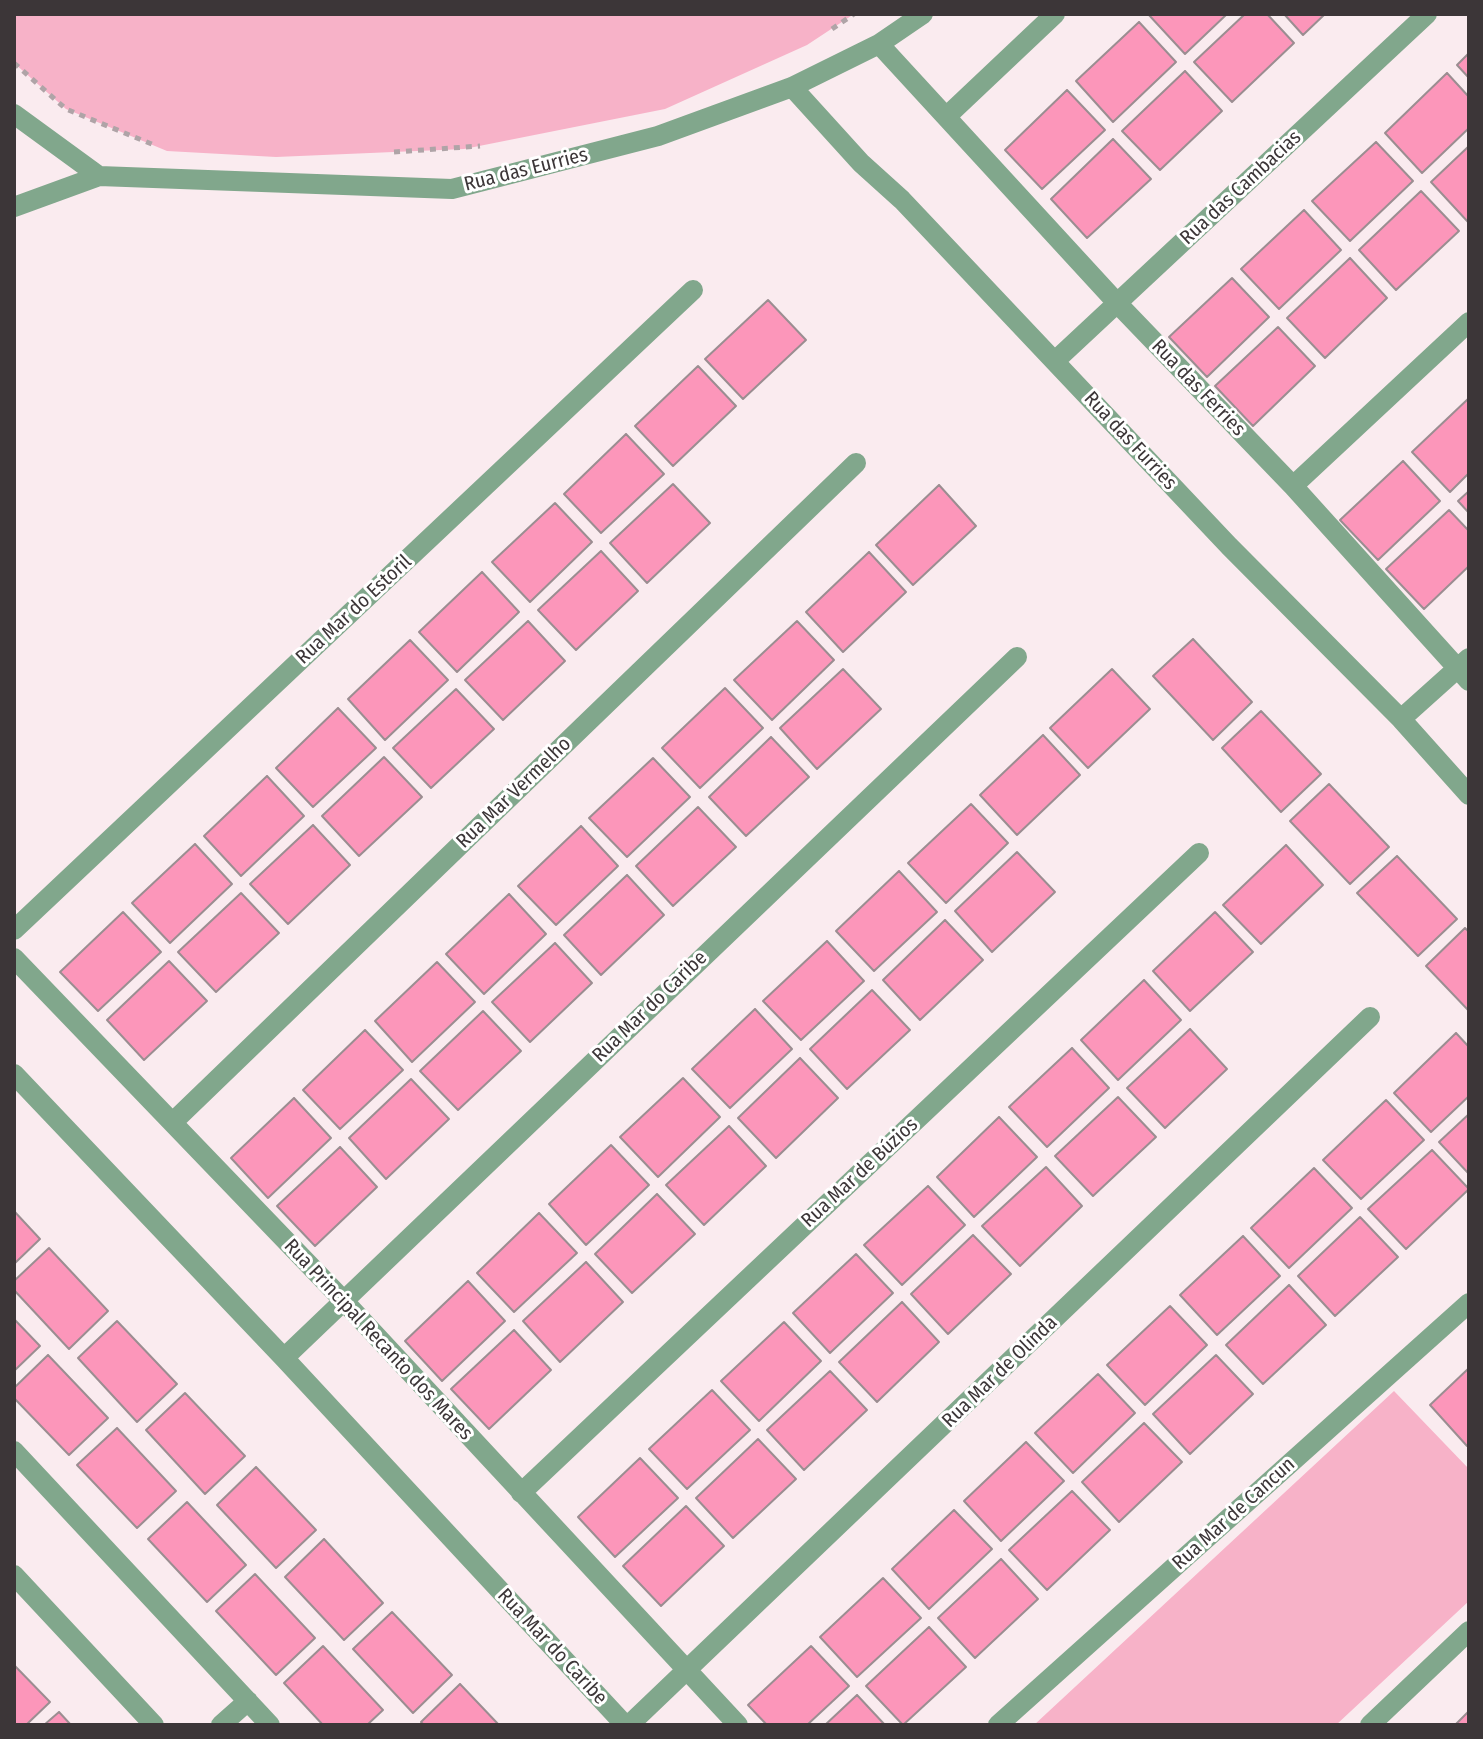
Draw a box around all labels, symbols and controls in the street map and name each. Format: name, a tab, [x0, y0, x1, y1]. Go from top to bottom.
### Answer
street label: Rua das Cambacias	[1176, 126, 1306, 250]
street label: Rua das Eurries	[462, 143, 590, 197]
street label: Rua das Ferries	[1146, 335, 1250, 441]
street label: Rua das Furries	[1078, 387, 1182, 495]
street label: Rua Mar do Estoril	[291, 550, 417, 670]
street label: Rua Mar Vermelho	[452, 732, 576, 854]
street label: Rua Mar do Caribe	[588, 946, 712, 1068]
street label: Rua Mar de Búzios	[797, 1113, 923, 1233]
street label: Rua Principal Recanto dos Mares	[278, 1235, 478, 1445]
street label: Rua Mar de Olinda	[937, 1311, 1063, 1433]
street label: Rua Mar de Cancun	[1168, 1453, 1300, 1575]
street label: Rua Mar do Caribe	[492, 1584, 612, 1710]

